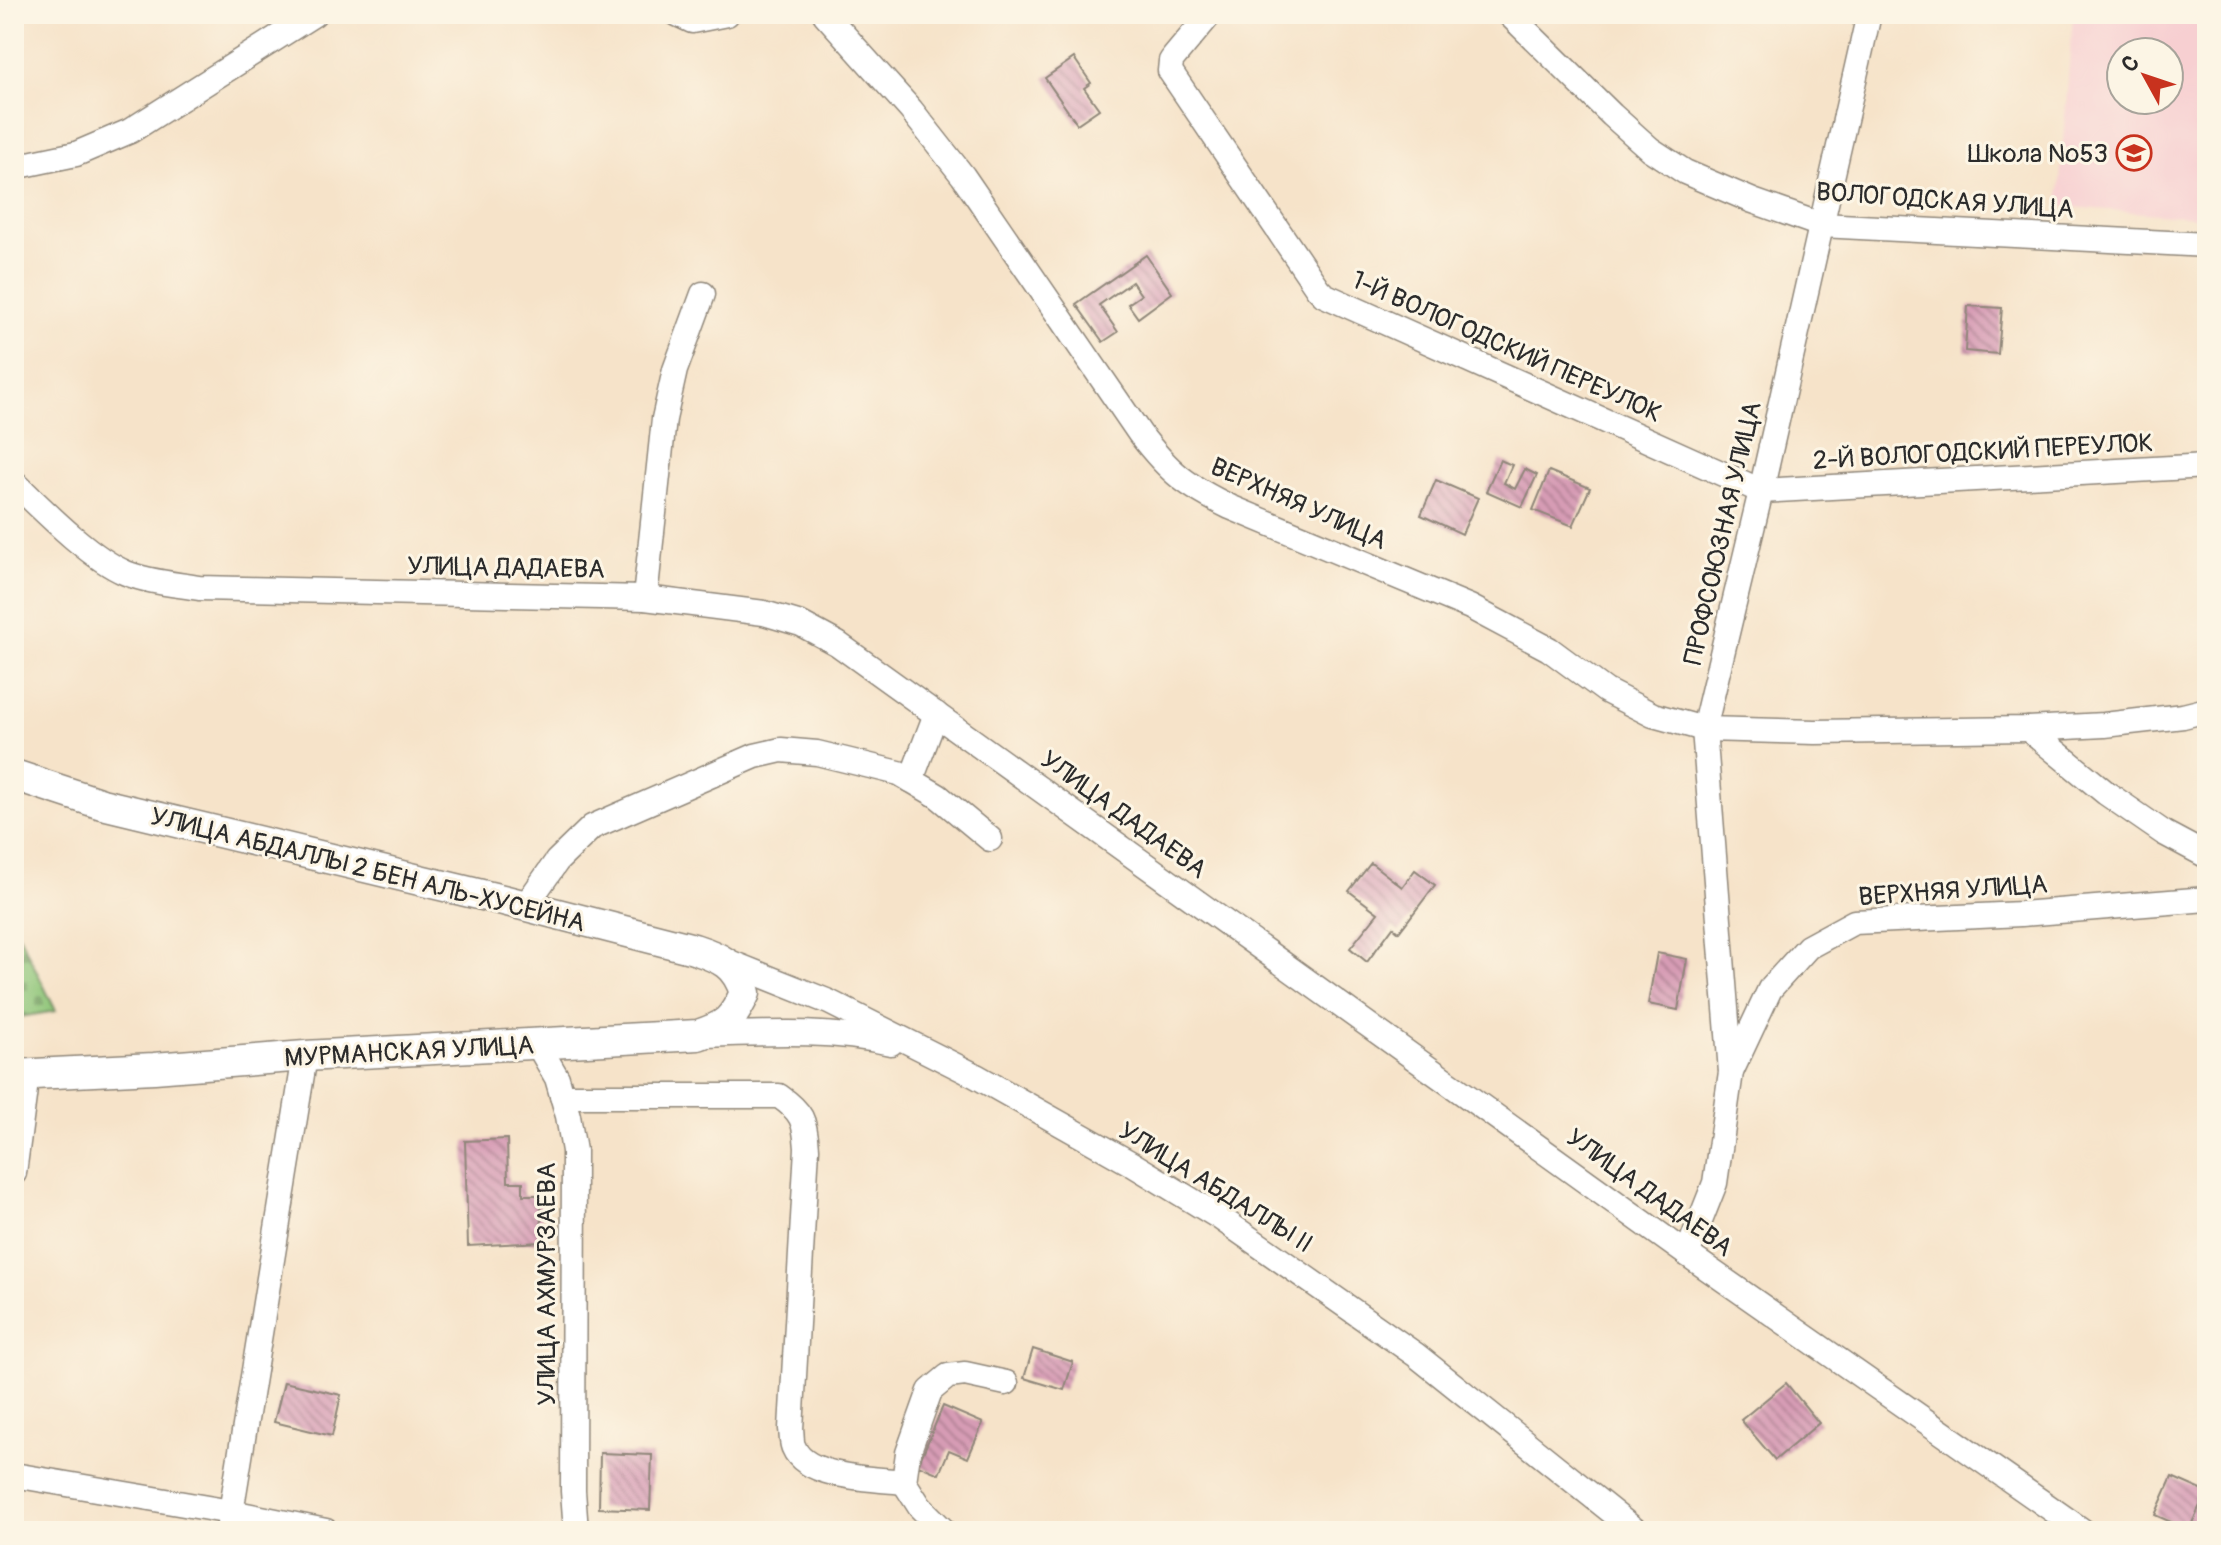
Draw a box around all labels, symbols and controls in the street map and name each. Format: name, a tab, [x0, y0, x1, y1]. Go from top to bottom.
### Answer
north arrow	[2105, 36, 2185, 116]
text: С	[2115, 49, 2146, 78]
school or university icon: Школа №53	[2115, 134, 2153, 172]
place label: Школа №53	[1968, 138, 2108, 170]
street label: ВОЛОГОДСКАЯ УЛИЦА	[1815, 176, 2075, 226]
street label: 1-Й ВОЛОГОДСКИЙ ПЕРЕУЛОК	[1346, 264, 1667, 430]
street label: ПРОФСОЮЗНАЯ УЛИЦА	[1677, 398, 1769, 668]
street label: 2-Й ВОЛОГОДСКИЙ ПЕРЕУЛОК	[1812, 427, 2154, 477]
street label: ВЕРХНЯЯ УЛИЦА	[1206, 451, 1392, 557]
street label: УЛИЦА ДАДАЕВА	[407, 550, 605, 586]
street label: УЛИЦА ДАДАЕВА	[1034, 744, 1213, 886]
street label: УЛИЦА АБДАЛЛЫ 2 БЕН АЛЬ-ХУСЕЙНА	[147, 800, 589, 940]
street label: ВЕРХНЯЯ УЛИЦА	[1857, 868, 2049, 914]
street label: МУРМАНСКАЯ УЛИЦА	[283, 1029, 535, 1075]
street label: УЛИЦА АБДАЛЛЫ II	[1112, 1115, 1318, 1260]
street label: УЛИЦА ДАДАЕВА	[1560, 1122, 1739, 1264]
street label: УЛИЦА АХМУРЗАЕВА	[531, 1162, 563, 1406]

